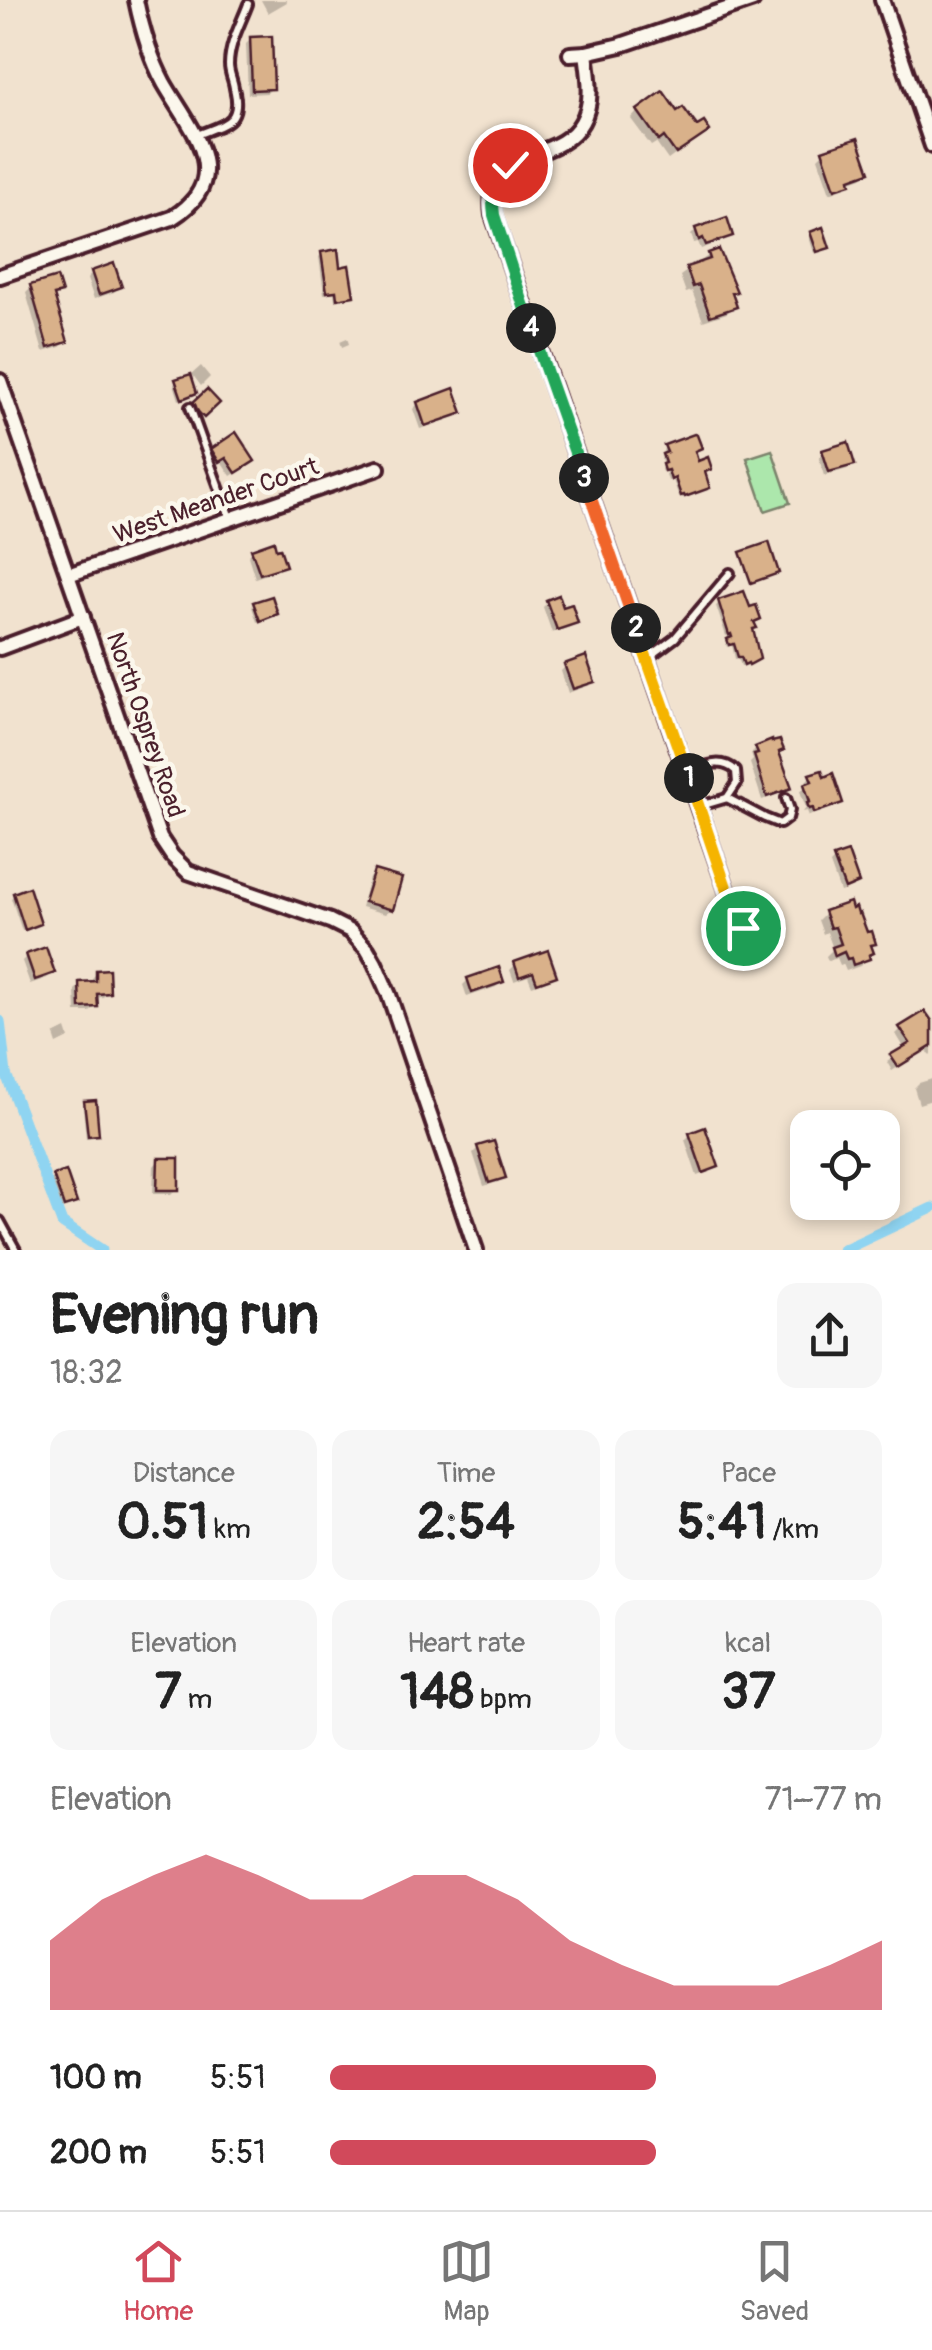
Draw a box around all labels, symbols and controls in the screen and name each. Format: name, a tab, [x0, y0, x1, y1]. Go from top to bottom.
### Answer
pin	[468, 123, 553, 208]
icon: check	[483, 138, 538, 193]
pin: 4	[506, 303, 556, 353]
text: 4	[523, 310, 539, 345]
street label: West Meander Court	[109, 451, 324, 551]
pin: 3	[559, 453, 609, 503]
text: 3	[576, 460, 592, 495]
pin: 2	[611, 603, 661, 653]
text: 2	[628, 610, 644, 645]
street label: North Osprey Road	[99, 628, 191, 822]
pin: 1	[664, 753, 714, 803]
text: 1	[684, 760, 694, 795]
pin	[701, 886, 786, 971]
icon: arrive	[716, 901, 771, 956]
map controls	[790, 1110, 900, 1220]
button: locate	[790, 1110, 900, 1220]
text: Evening run	[50, 1281, 319, 1350]
button: share	[777, 1283, 882, 1388]
text: 18:32	[50, 1353, 123, 1393]
text: Distance	[132, 1456, 235, 1491]
text: Time	[437, 1456, 495, 1491]
text: Pace	[721, 1456, 776, 1491]
text: 0.51	[116, 1491, 208, 1554]
text: 2:54	[417, 1491, 515, 1554]
text: 5:41	[677, 1491, 766, 1554]
text: km	[208, 1512, 251, 1547]
text: /km	[766, 1512, 819, 1547]
text: Elevation	[130, 1626, 237, 1661]
text: Heart rate	[407, 1626, 525, 1661]
text: kcal	[726, 1626, 771, 1661]
text: 7	[155, 1661, 181, 1724]
text: 148	[400, 1661, 474, 1724]
text: 37	[721, 1661, 776, 1724]
text: m	[181, 1682, 212, 1717]
text: bpm	[474, 1682, 532, 1717]
text: Elevation	[50, 1780, 172, 1820]
text: 71–77 m	[764, 1780, 882, 1820]
text: 100 m	[50, 2058, 142, 2098]
text: 5:51	[210, 2058, 266, 2098]
text: 200 m	[50, 2133, 147, 2173]
text: 5:51	[210, 2133, 266, 2173]
tab: Home	[123, 2234, 193, 2329]
tab: Map	[439, 2234, 494, 2329]
tab: Saved	[740, 2234, 809, 2329]

